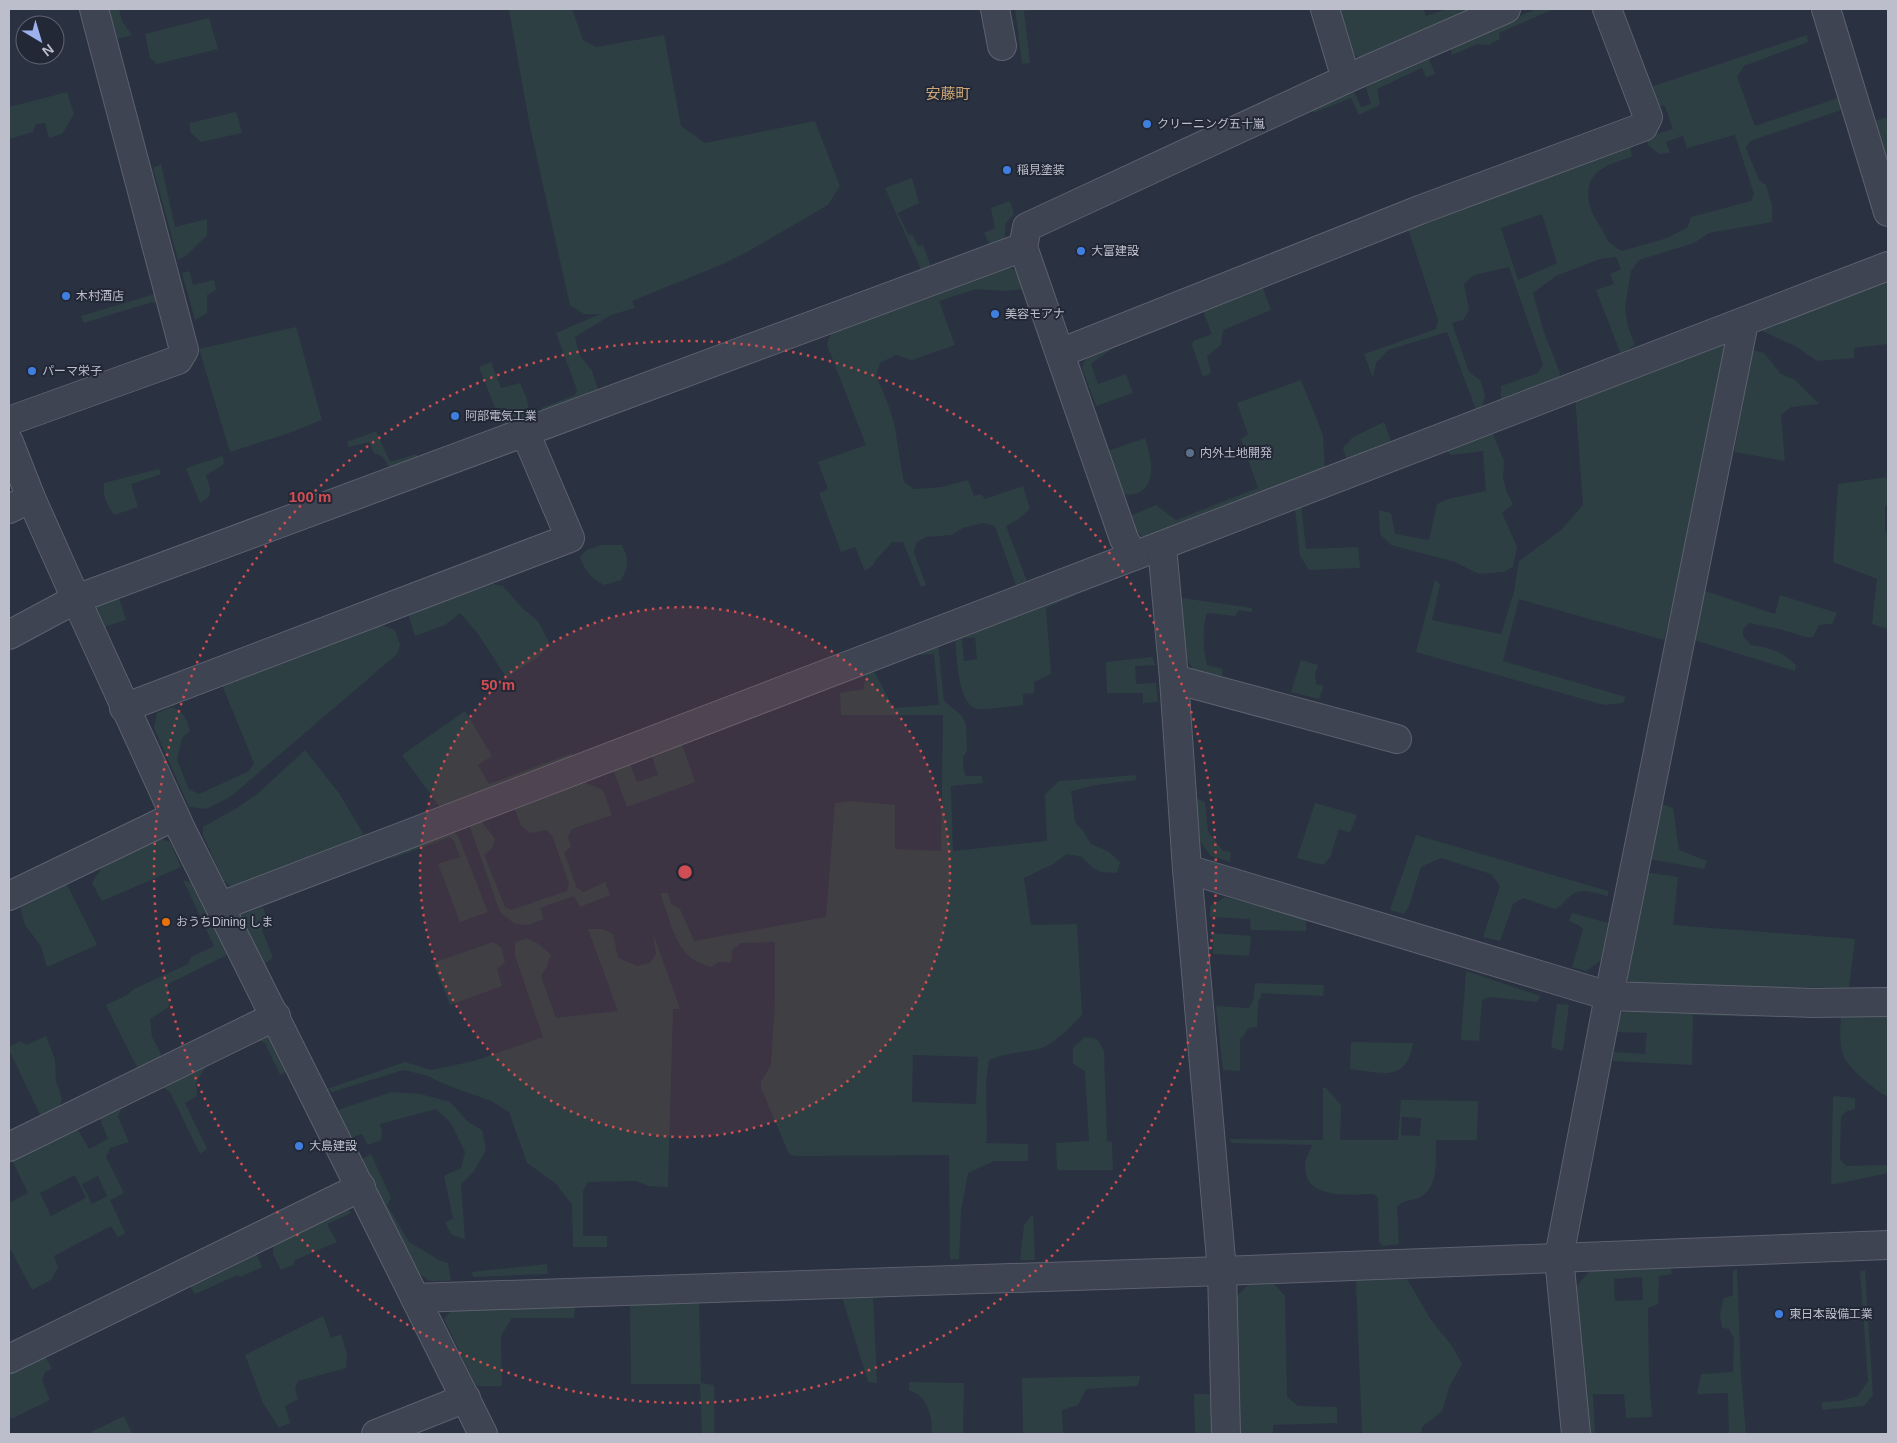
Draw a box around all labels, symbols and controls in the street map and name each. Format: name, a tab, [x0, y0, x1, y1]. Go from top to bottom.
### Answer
north arrow	[15, 15, 65, 65]
text: N	[39, 41, 57, 60]
district label: 安藤町	[925, 85, 971, 102]
place label: クリーニング五十嵐	[1157, 117, 1265, 131]
marker: クリーニング五十嵐	[1141, 118, 1153, 130]
place label: 稲見塗装	[1017, 163, 1065, 177]
marker: 稲見塗装	[1001, 164, 1013, 176]
place label: 大富建設	[1091, 244, 1139, 258]
marker: 大富建設	[1075, 245, 1087, 257]
place label: 木村酒店	[76, 289, 124, 303]
marker: 木村酒店	[60, 290, 72, 302]
place label: 美容モアナ	[1005, 307, 1065, 321]
marker: 美容モアナ	[989, 308, 1001, 320]
place label: パーマ栄子	[42, 364, 102, 378]
marker: パーマ栄子	[26, 365, 38, 377]
place label: 阿部電気工業	[465, 409, 537, 423]
marker: 阿部電気工業	[449, 410, 461, 422]
place label: 内外土地開発	[1200, 446, 1272, 460]
marker: 内外土地開発	[1184, 447, 1196, 459]
text: 100 m	[289, 488, 331, 505]
text: 50 m	[481, 676, 515, 693]
centre of rings	[676, 863, 694, 881]
place label: おうちDining しま	[176, 915, 273, 929]
marker: おうちDining しま	[160, 916, 172, 928]
place label: 大島建設	[309, 1139, 357, 1153]
marker: 大島建設	[293, 1140, 305, 1152]
place label: 東日本設備工業	[1789, 1307, 1873, 1321]
marker: 東日本設備工業	[1773, 1308, 1785, 1320]

